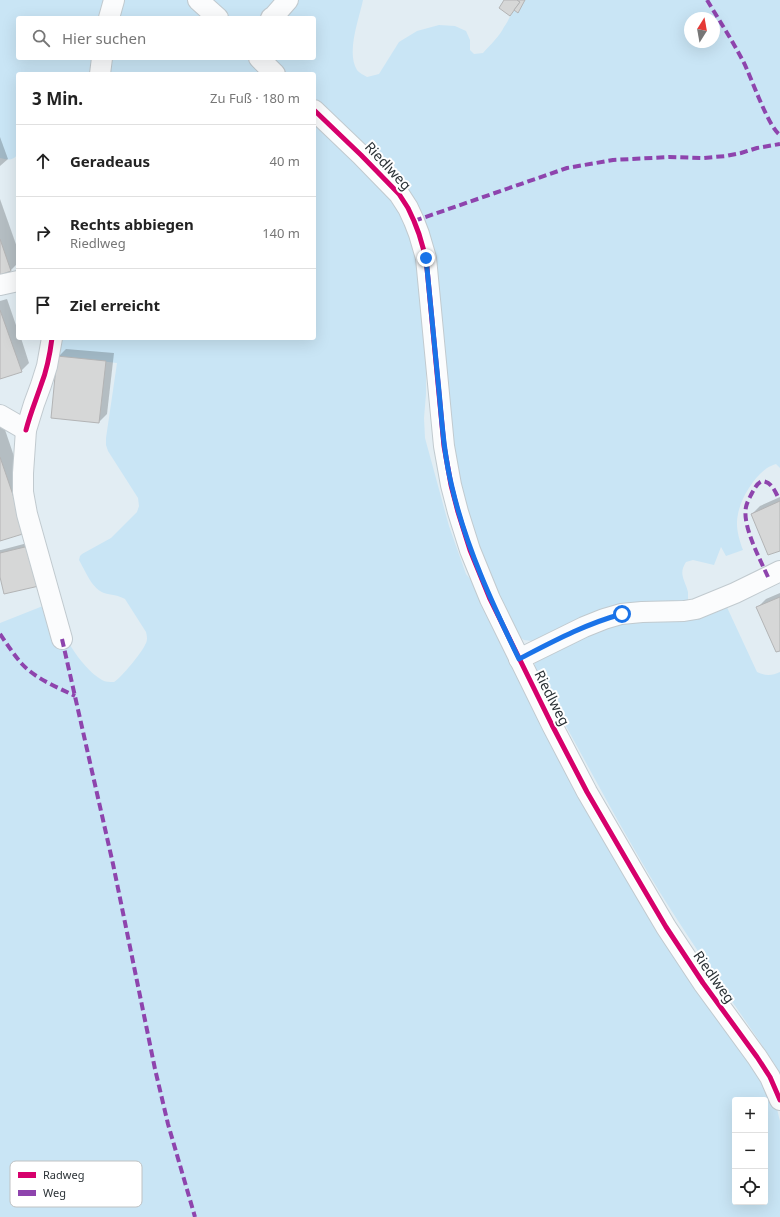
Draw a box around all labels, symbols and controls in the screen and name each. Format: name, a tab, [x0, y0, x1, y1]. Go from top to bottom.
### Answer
north arrow	[684, 12, 720, 48]
search box	[16, 16, 316, 60]
icon: search	[30, 27, 52, 49]
text: Hier suchen	[62, 28, 146, 48]
text: 3 Min.	[32, 87, 83, 110]
text: Zu Fuß · 180 m	[210, 89, 300, 107]
street label: Riedlweg	[361, 137, 416, 194]
icon: ahead	[32, 150, 54, 172]
text: Geradeaus	[70, 151, 150, 171]
text: 40 m	[270, 152, 300, 170]
text: Rechts abbiegen	[70, 214, 194, 234]
icon: right	[32, 222, 54, 244]
text: 140 m	[262, 224, 300, 242]
text: Riedlweg	[70, 234, 126, 252]
route end	[417, 249, 435, 267]
icon: arrive	[32, 294, 54, 316]
text: Ziel erreicht	[70, 295, 160, 315]
route start	[613, 605, 631, 623]
street label: Riedlweg	[530, 667, 575, 729]
street label: Riedlweg	[689, 947, 739, 1007]
map controls	[732, 1097, 768, 1205]
button: +	[732, 1097, 768, 1133]
button: −	[732, 1133, 768, 1169]
legend	[10, 1161, 142, 1207]
text: Radweg	[43, 1167, 84, 1182]
button: locate	[732, 1169, 768, 1205]
text: Weg	[43, 1185, 66, 1200]

